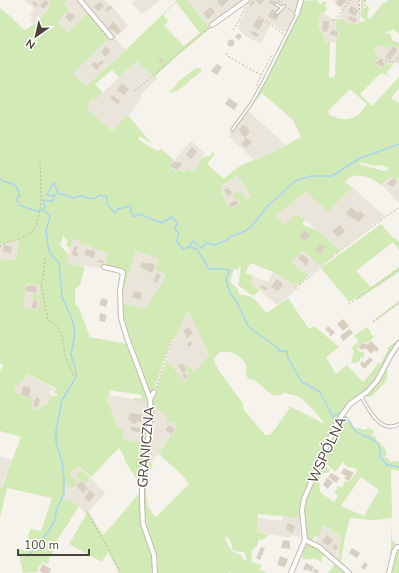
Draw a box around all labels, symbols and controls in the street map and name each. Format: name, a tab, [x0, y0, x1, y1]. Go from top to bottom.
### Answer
north arrow	[16, 16, 56, 56]
text: N	[23, 35, 38, 52]
street label: GRANICZNA	[133, 405, 159, 489]
street label: WSPÓLNA	[303, 414, 351, 486]
scale bar	[18, 531, 89, 557]
text: 100 m	[24, 537, 59, 553]

